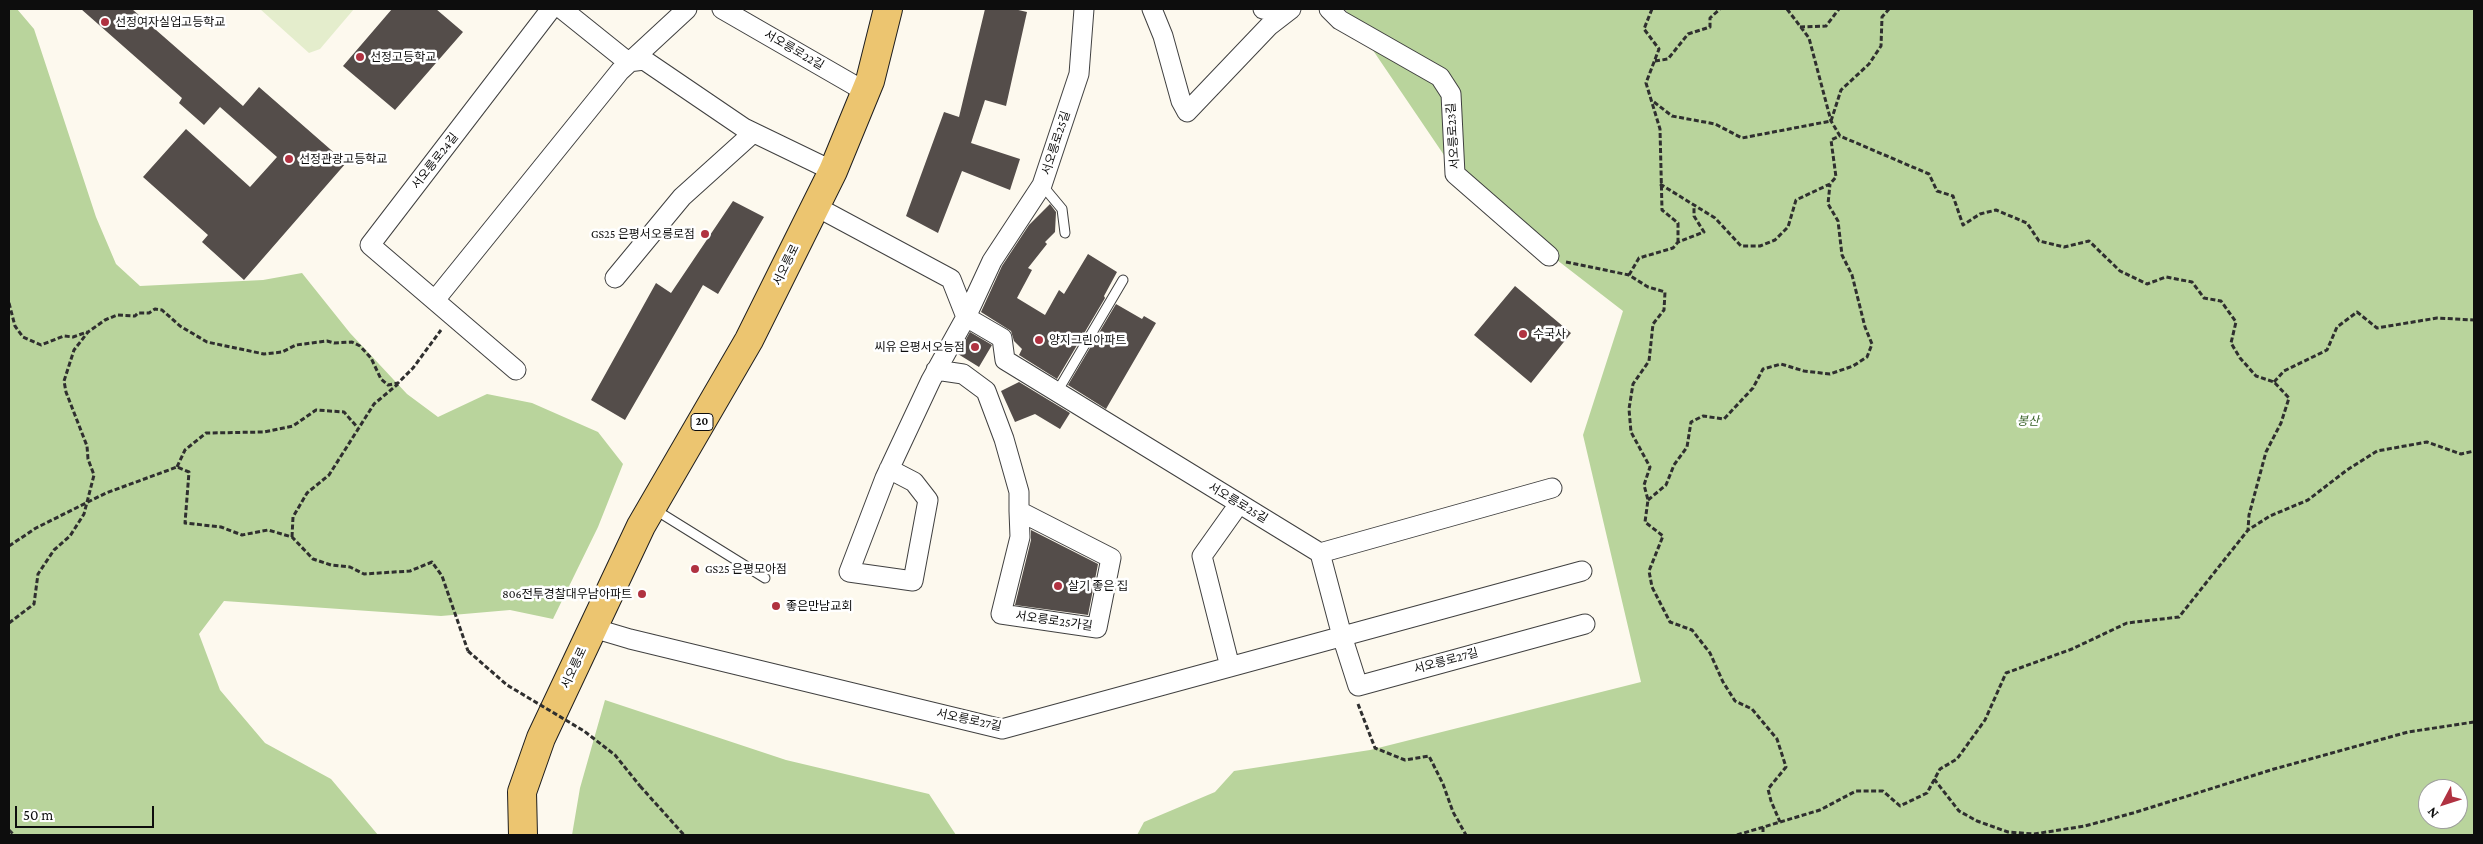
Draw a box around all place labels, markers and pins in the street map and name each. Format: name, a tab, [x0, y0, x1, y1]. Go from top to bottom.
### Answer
place label: 선정여자실업고등학교	[115, 15, 225, 29]
marker: 선정여자실업고등학교	[99, 16, 111, 28]
place label: 선정고등학교	[370, 50, 436, 64]
marker: 선정고등학교	[354, 51, 366, 63]
place label: 선정관광고등학교	[299, 152, 387, 166]
marker: 선정관광고등학교	[283, 153, 295, 165]
place label: GS25 은평서오릉로점	[591, 227, 695, 241]
marker: GS25 은평서오릉로점	[699, 228, 711, 240]
place label: 수국사	[1533, 327, 1566, 341]
marker: 수국사	[1517, 328, 1529, 340]
place label: 양지그린아파트	[1049, 333, 1126, 347]
marker: 양지그린아파트	[1033, 334, 1045, 346]
place label: 씨유 은평서오능점	[874, 340, 965, 354]
marker: 씨유 은평서오능점	[969, 341, 981, 353]
place label: GS25 은평모아점	[705, 562, 787, 576]
marker: GS25 은평모아점	[689, 563, 701, 575]
place label: 살기 좋은 집	[1068, 579, 1128, 593]
marker: 살기 좋은 집	[1052, 580, 1064, 592]
place label: 806전투경찰대우남아파트	[502, 587, 632, 601]
marker: 806전투경찰대우남아파트	[636, 588, 648, 600]
place label: 좋은만남교회	[786, 599, 852, 613]
marker: 좋은만남교회	[770, 600, 782, 612]

